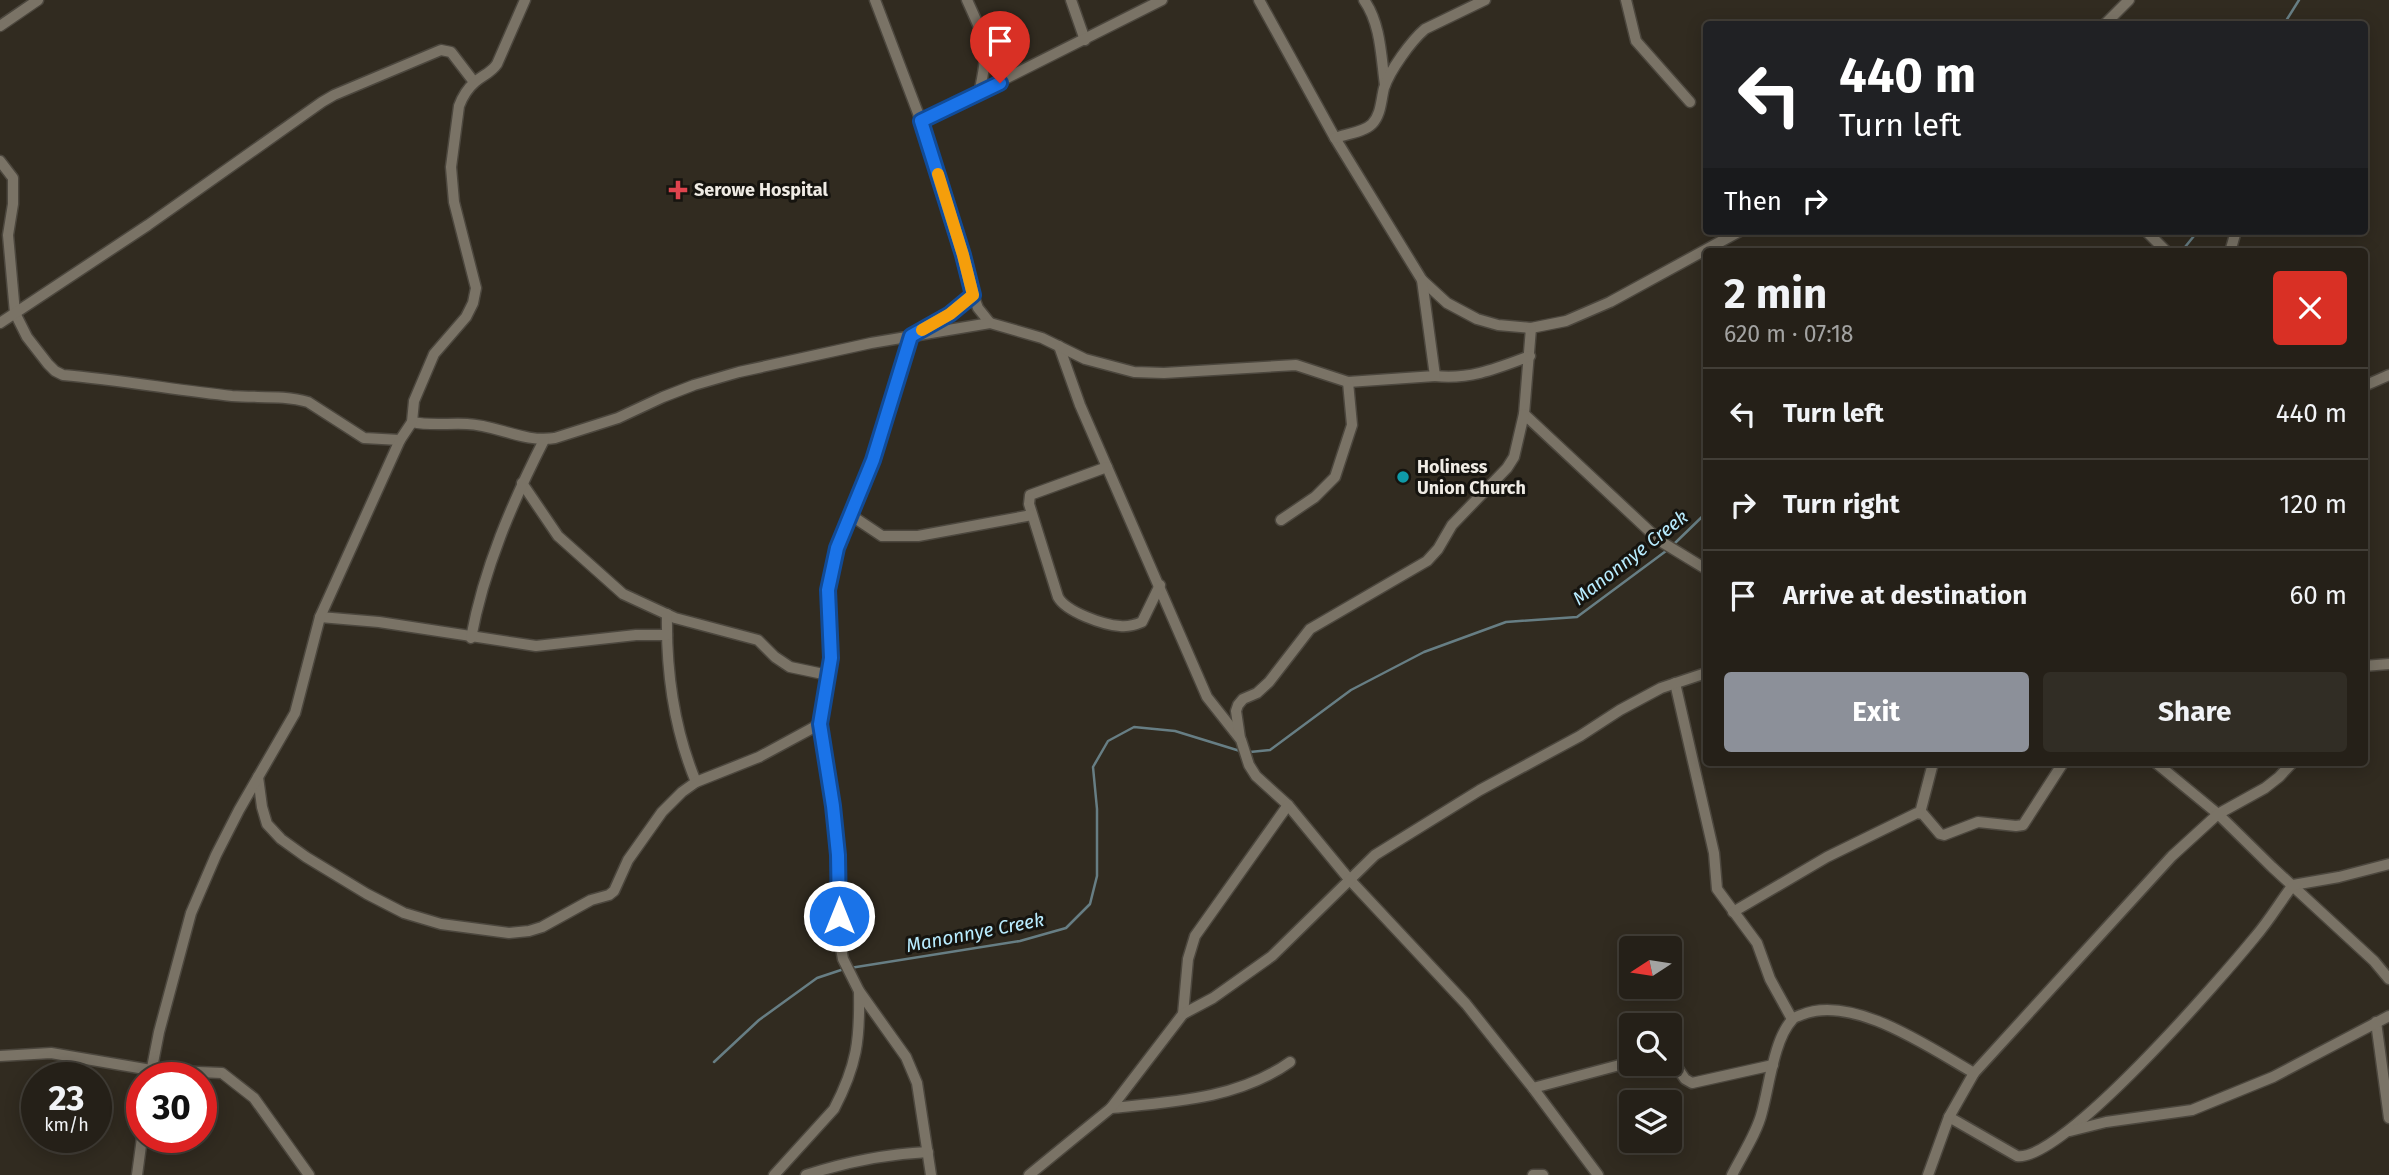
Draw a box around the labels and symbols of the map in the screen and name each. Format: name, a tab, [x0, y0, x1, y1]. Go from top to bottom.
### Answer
pin	[970, 11, 1030, 83]
place label: Serowe Hospital	[694, 179, 829, 201]
marker: Serowe Hospital	[668, 180, 688, 200]
place label: Holiness Union Church	[1417, 456, 1526, 499]
marker: Holiness Union Church	[1395, 469, 1411, 485]
water label: Manonnye Creek	[1568, 505, 1693, 610]
position arrow	[802, 879, 876, 953]
water label: Manonnye Creek	[904, 908, 1046, 957]
north arrow	[1619, 936, 1682, 999]
speed limit sign: 30	[126, 1062, 217, 1153]

